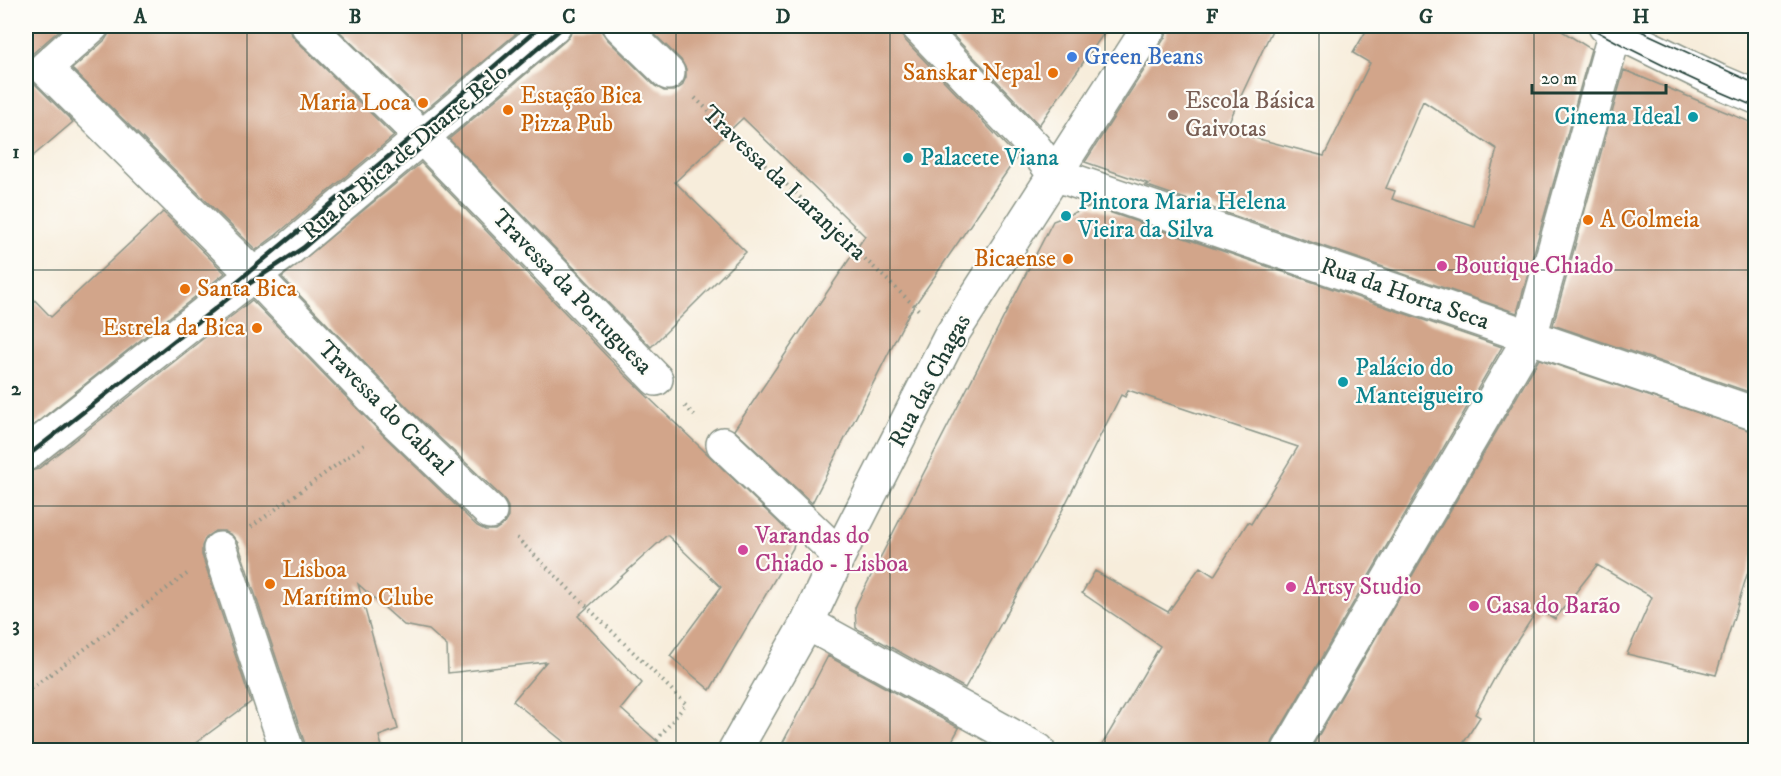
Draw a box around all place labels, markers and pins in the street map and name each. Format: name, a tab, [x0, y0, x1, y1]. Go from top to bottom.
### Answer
place label: Green Beans	[1084, 42, 1203, 72]
marker: Green Beans	[1065, 50, 1079, 64]
place label: Sanskar Nepal	[903, 58, 1042, 88]
marker: Sanskar Nepal	[1046, 66, 1060, 80]
place label: Estação Bica Pizza Pub	[520, 81, 643, 139]
place label: Escola Básica Gaivotas	[1185, 86, 1315, 144]
place label: Maria Loca	[299, 88, 412, 118]
marker: Maria Loca	[416, 96, 430, 110]
place label: Cinema Ideal	[1554, 102, 1682, 132]
marker: Estação Bica Pizza Pub	[501, 103, 515, 117]
marker: Escola Básica Gaivotas	[1166, 108, 1180, 122]
marker: Cinema Ideal	[1686, 110, 1700, 124]
place label: Palacete Viana	[920, 143, 1060, 173]
marker: Palacete Viana	[901, 151, 915, 165]
place label: Pintora Maria Helena Vieira da Silva	[1077, 187, 1287, 245]
place label: A Colmeia	[1600, 205, 1700, 235]
marker: Pintora Maria Helena Vieira da Silva	[1059, 209, 1073, 223]
marker: A Colmeia	[1581, 213, 1595, 227]
place label: Bicaense	[974, 244, 1056, 274]
place label: Boutique Chiado	[1454, 251, 1613, 281]
marker: Bicaense	[1061, 252, 1075, 266]
marker: Boutique Chiado	[1435, 259, 1449, 273]
place label: Santa Bica	[197, 274, 298, 304]
marker: Santa Bica	[178, 282, 192, 296]
place label: Estrela da Bica	[102, 313, 246, 343]
marker: Estrela da Bica	[250, 321, 264, 335]
place label: Palácio do Manteigueiro	[1355, 353, 1483, 411]
marker: Palácio do Manteigueiro	[1336, 375, 1350, 389]
place label: Varandas do Chiado - Lisboa	[754, 521, 909, 579]
marker: Varandas do Chiado - Lisboa	[736, 543, 750, 557]
place label: Lisboa Marítimo Clube	[282, 555, 434, 613]
place label: Artsy Studio	[1303, 572, 1421, 602]
marker: Lisboa Marítimo Clube	[263, 577, 277, 591]
marker: Artsy Studio	[1284, 580, 1298, 594]
place label: Casa do Barão	[1486, 591, 1620, 621]
marker: Casa do Barão	[1467, 599, 1481, 613]

